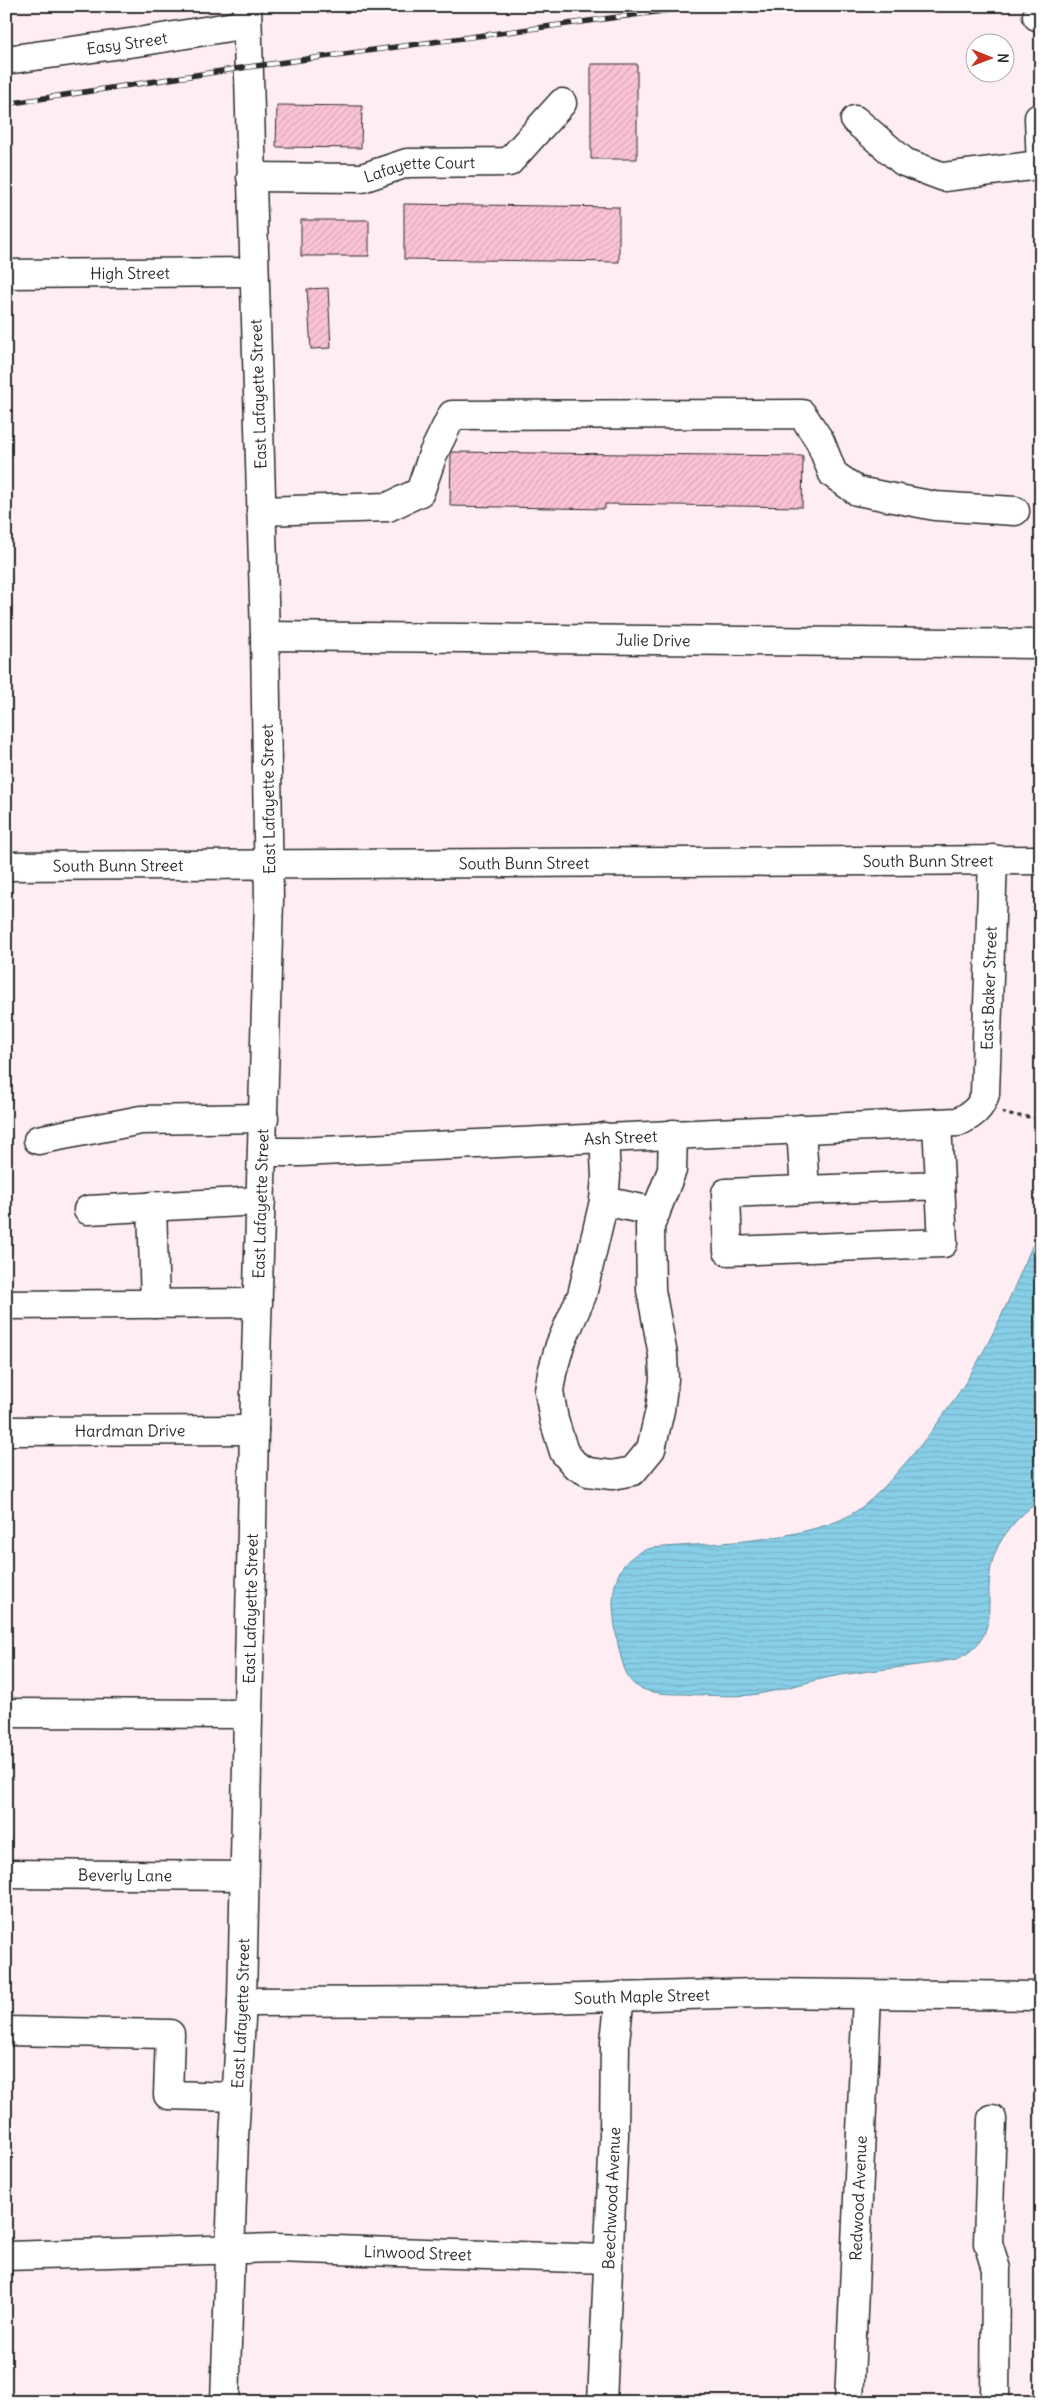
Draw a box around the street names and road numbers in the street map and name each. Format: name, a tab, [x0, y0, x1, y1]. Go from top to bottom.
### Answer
street label: Easy Street	[85, 27, 169, 59]
street label: Lafayette Court	[361, 152, 476, 187]
street label: High Street	[90, 263, 171, 283]
street label: East Lafayette Street	[245, 318, 271, 469]
street label: Julie Drive	[615, 630, 691, 650]
street label: East Lafayette Street	[257, 723, 279, 874]
street label: South Bunn Street	[863, 850, 994, 871]
street label: South Bunn Street	[459, 853, 590, 873]
street label: South Bunn Street	[53, 855, 184, 876]
street label: East Baker Street	[976, 925, 1001, 1050]
street label: Ash Street	[584, 1126, 658, 1149]
street label: East Lafayette Street	[248, 1128, 273, 1279]
street label: Hardman Drive	[75, 1420, 185, 1441]
street label: East Lafayette Street	[239, 1533, 262, 1684]
street label: Beverly Lane	[78, 1865, 172, 1885]
street label: East Lafayette Street	[227, 1938, 253, 2089]
street label: South Maple Street	[574, 1984, 711, 2008]
street label: Beechwood Avenue	[598, 2127, 624, 2270]
street label: Redwood Avenue	[845, 2135, 871, 2261]
street label: Linwood Street	[363, 2241, 473, 2265]

